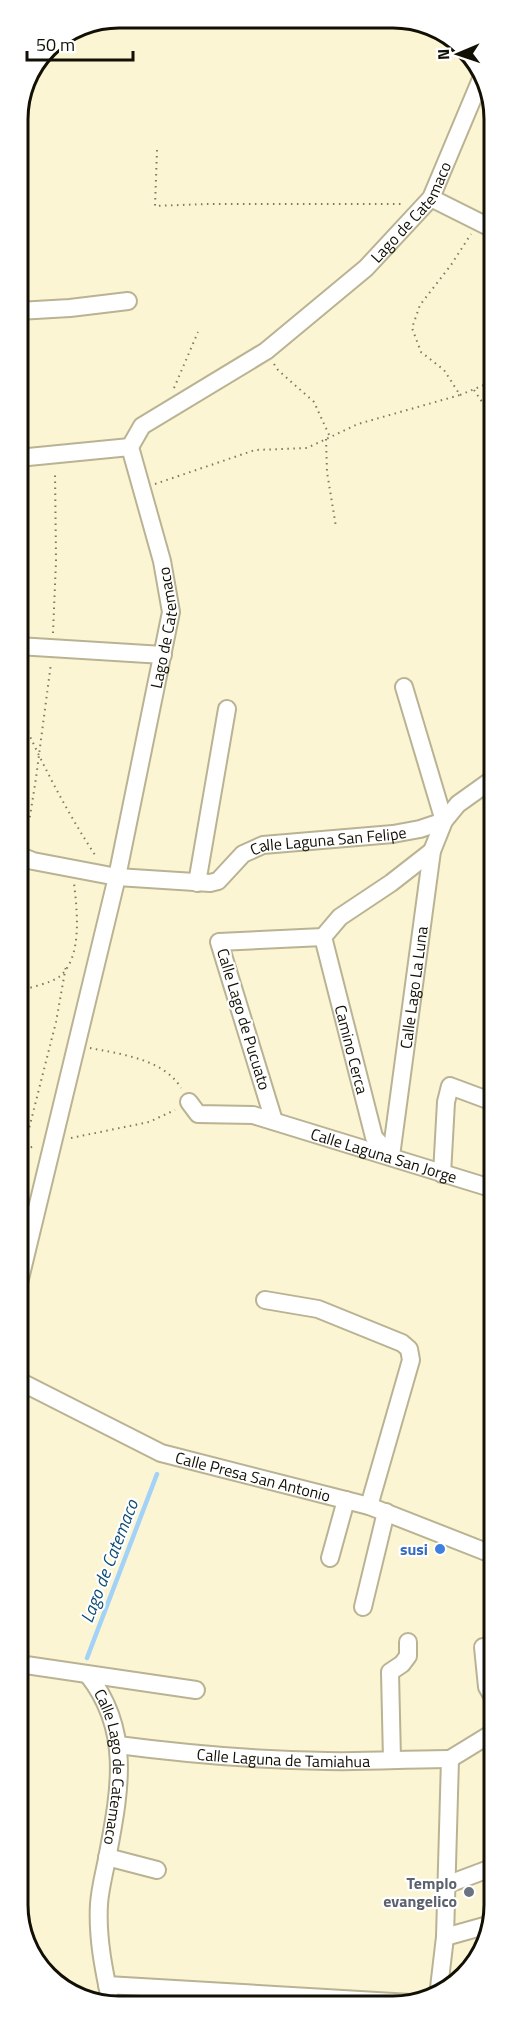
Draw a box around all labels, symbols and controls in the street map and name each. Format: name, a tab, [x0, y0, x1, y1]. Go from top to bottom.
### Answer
scale bar	[27, 24, 134, 62]
north arrow	[428, 24, 488, 84]
text: 50 m	[36, 31, 75, 58]
text: N	[431, 49, 455, 60]
street label: Lago de Catemaco	[365, 158, 457, 268]
street label: Lago de Catemaco	[144, 565, 183, 691]
street label: Calle Laguna San Felipe	[246, 820, 408, 861]
street label: Calle Lago La Luna	[394, 925, 434, 1050]
street label: Calle Lago de Pucuato	[211, 945, 277, 1093]
street label: Camino Cerca	[329, 1002, 375, 1097]
street label: Calle Laguna San Jorge	[308, 1121, 460, 1189]
street label: Calle Presa San Antonio	[173, 1445, 333, 1508]
water label: Lago de Catemaco	[73, 1494, 145, 1627]
place label: susi	[400, 1537, 428, 1561]
marker: susi	[433, 1542, 447, 1556]
street label: Calle Lago de Catemaco	[88, 1684, 131, 1847]
street label: Calle Laguna de Tamiahua	[196, 1742, 370, 1773]
place label: Templo evangelico	[383, 1871, 457, 1913]
marker: Templo evangelico	[462, 1885, 476, 1899]

